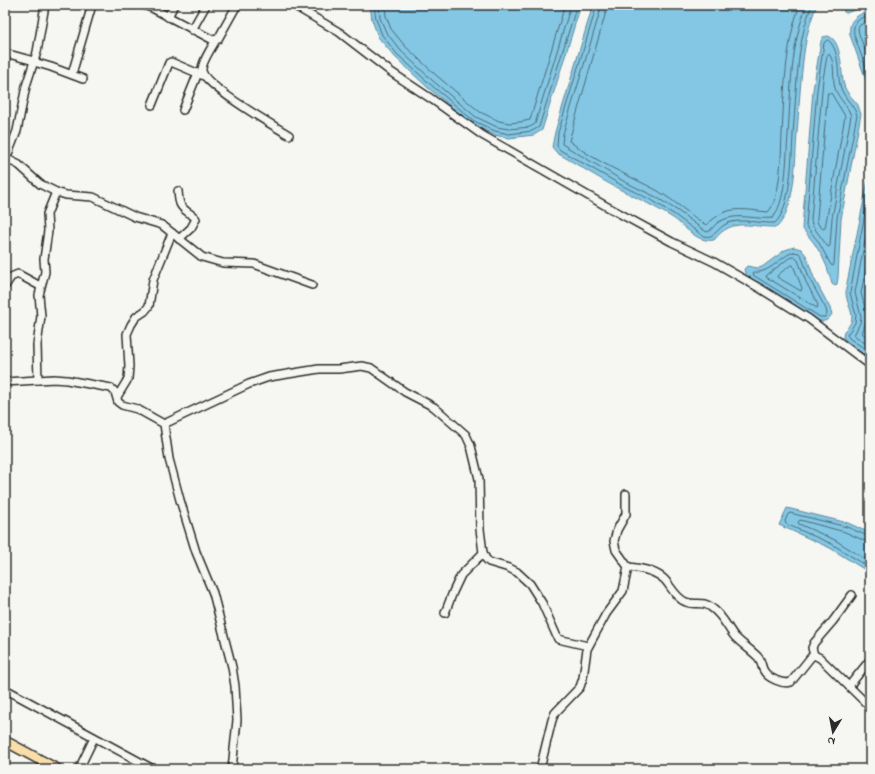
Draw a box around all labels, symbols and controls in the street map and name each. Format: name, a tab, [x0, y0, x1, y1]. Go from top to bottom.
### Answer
north arrow	[813, 712, 853, 752]
text: N	[826, 732, 836, 749]

